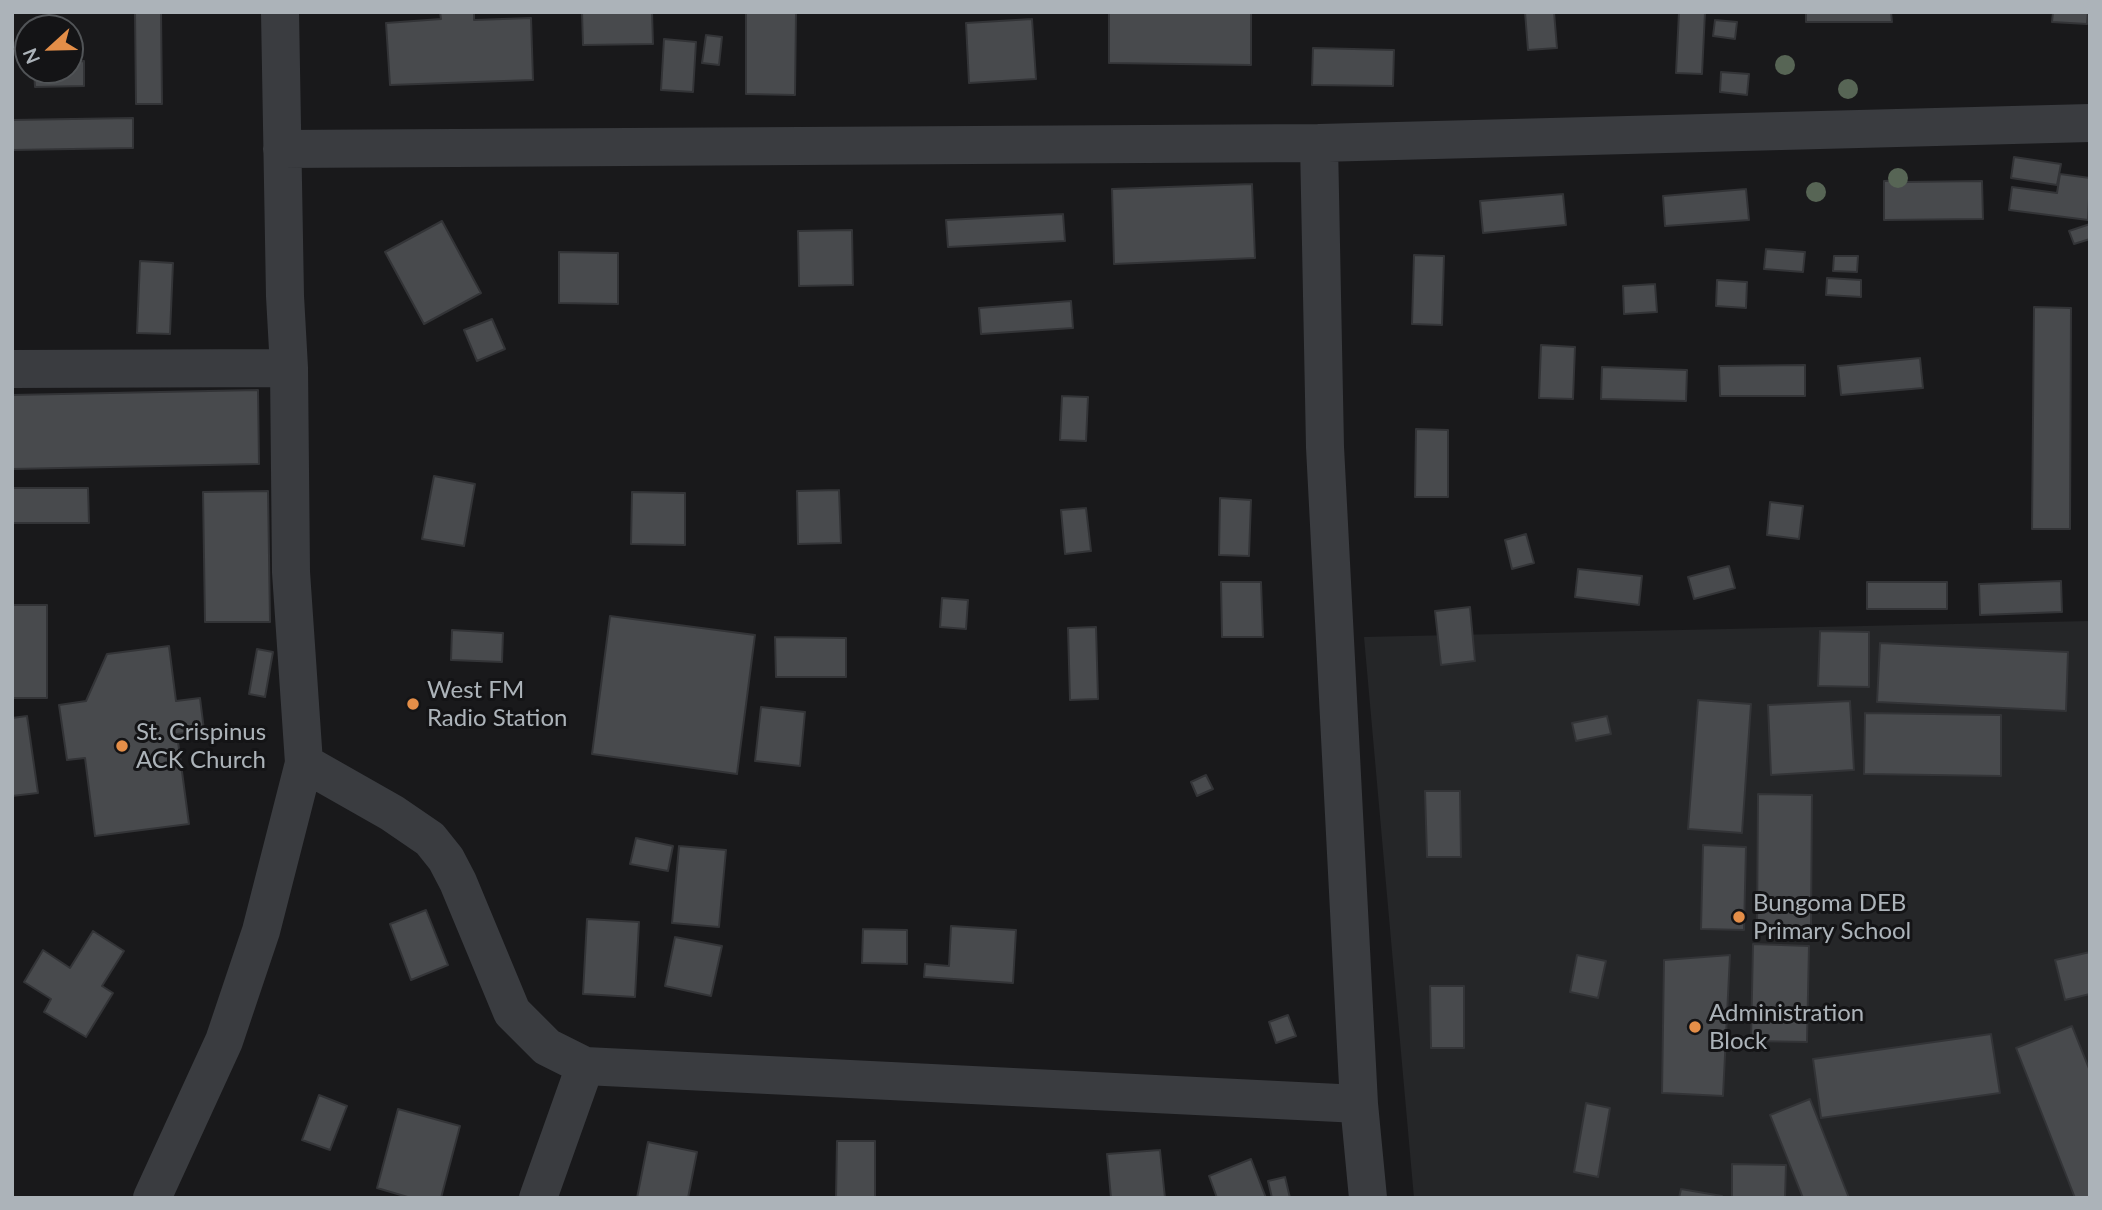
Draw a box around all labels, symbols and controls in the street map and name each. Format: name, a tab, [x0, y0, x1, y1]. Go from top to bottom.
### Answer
north arrow	[14, 14, 84, 84]
text: N	[18, 45, 44, 67]
place label: West FM Radio Station	[427, 676, 567, 732]
marker: West FM Radio Station	[405, 696, 421, 712]
place label: St. Crispinus ACK Church	[136, 718, 266, 774]
marker: St. Crispinus ACK Church	[114, 738, 130, 754]
place label: Bungoma DEB Primary School	[1753, 889, 1911, 945]
marker: Bungoma DEB Primary School	[1731, 909, 1747, 925]
place label: Administration Block	[1709, 999, 1864, 1055]
marker: Administration Block	[1687, 1019, 1703, 1035]

